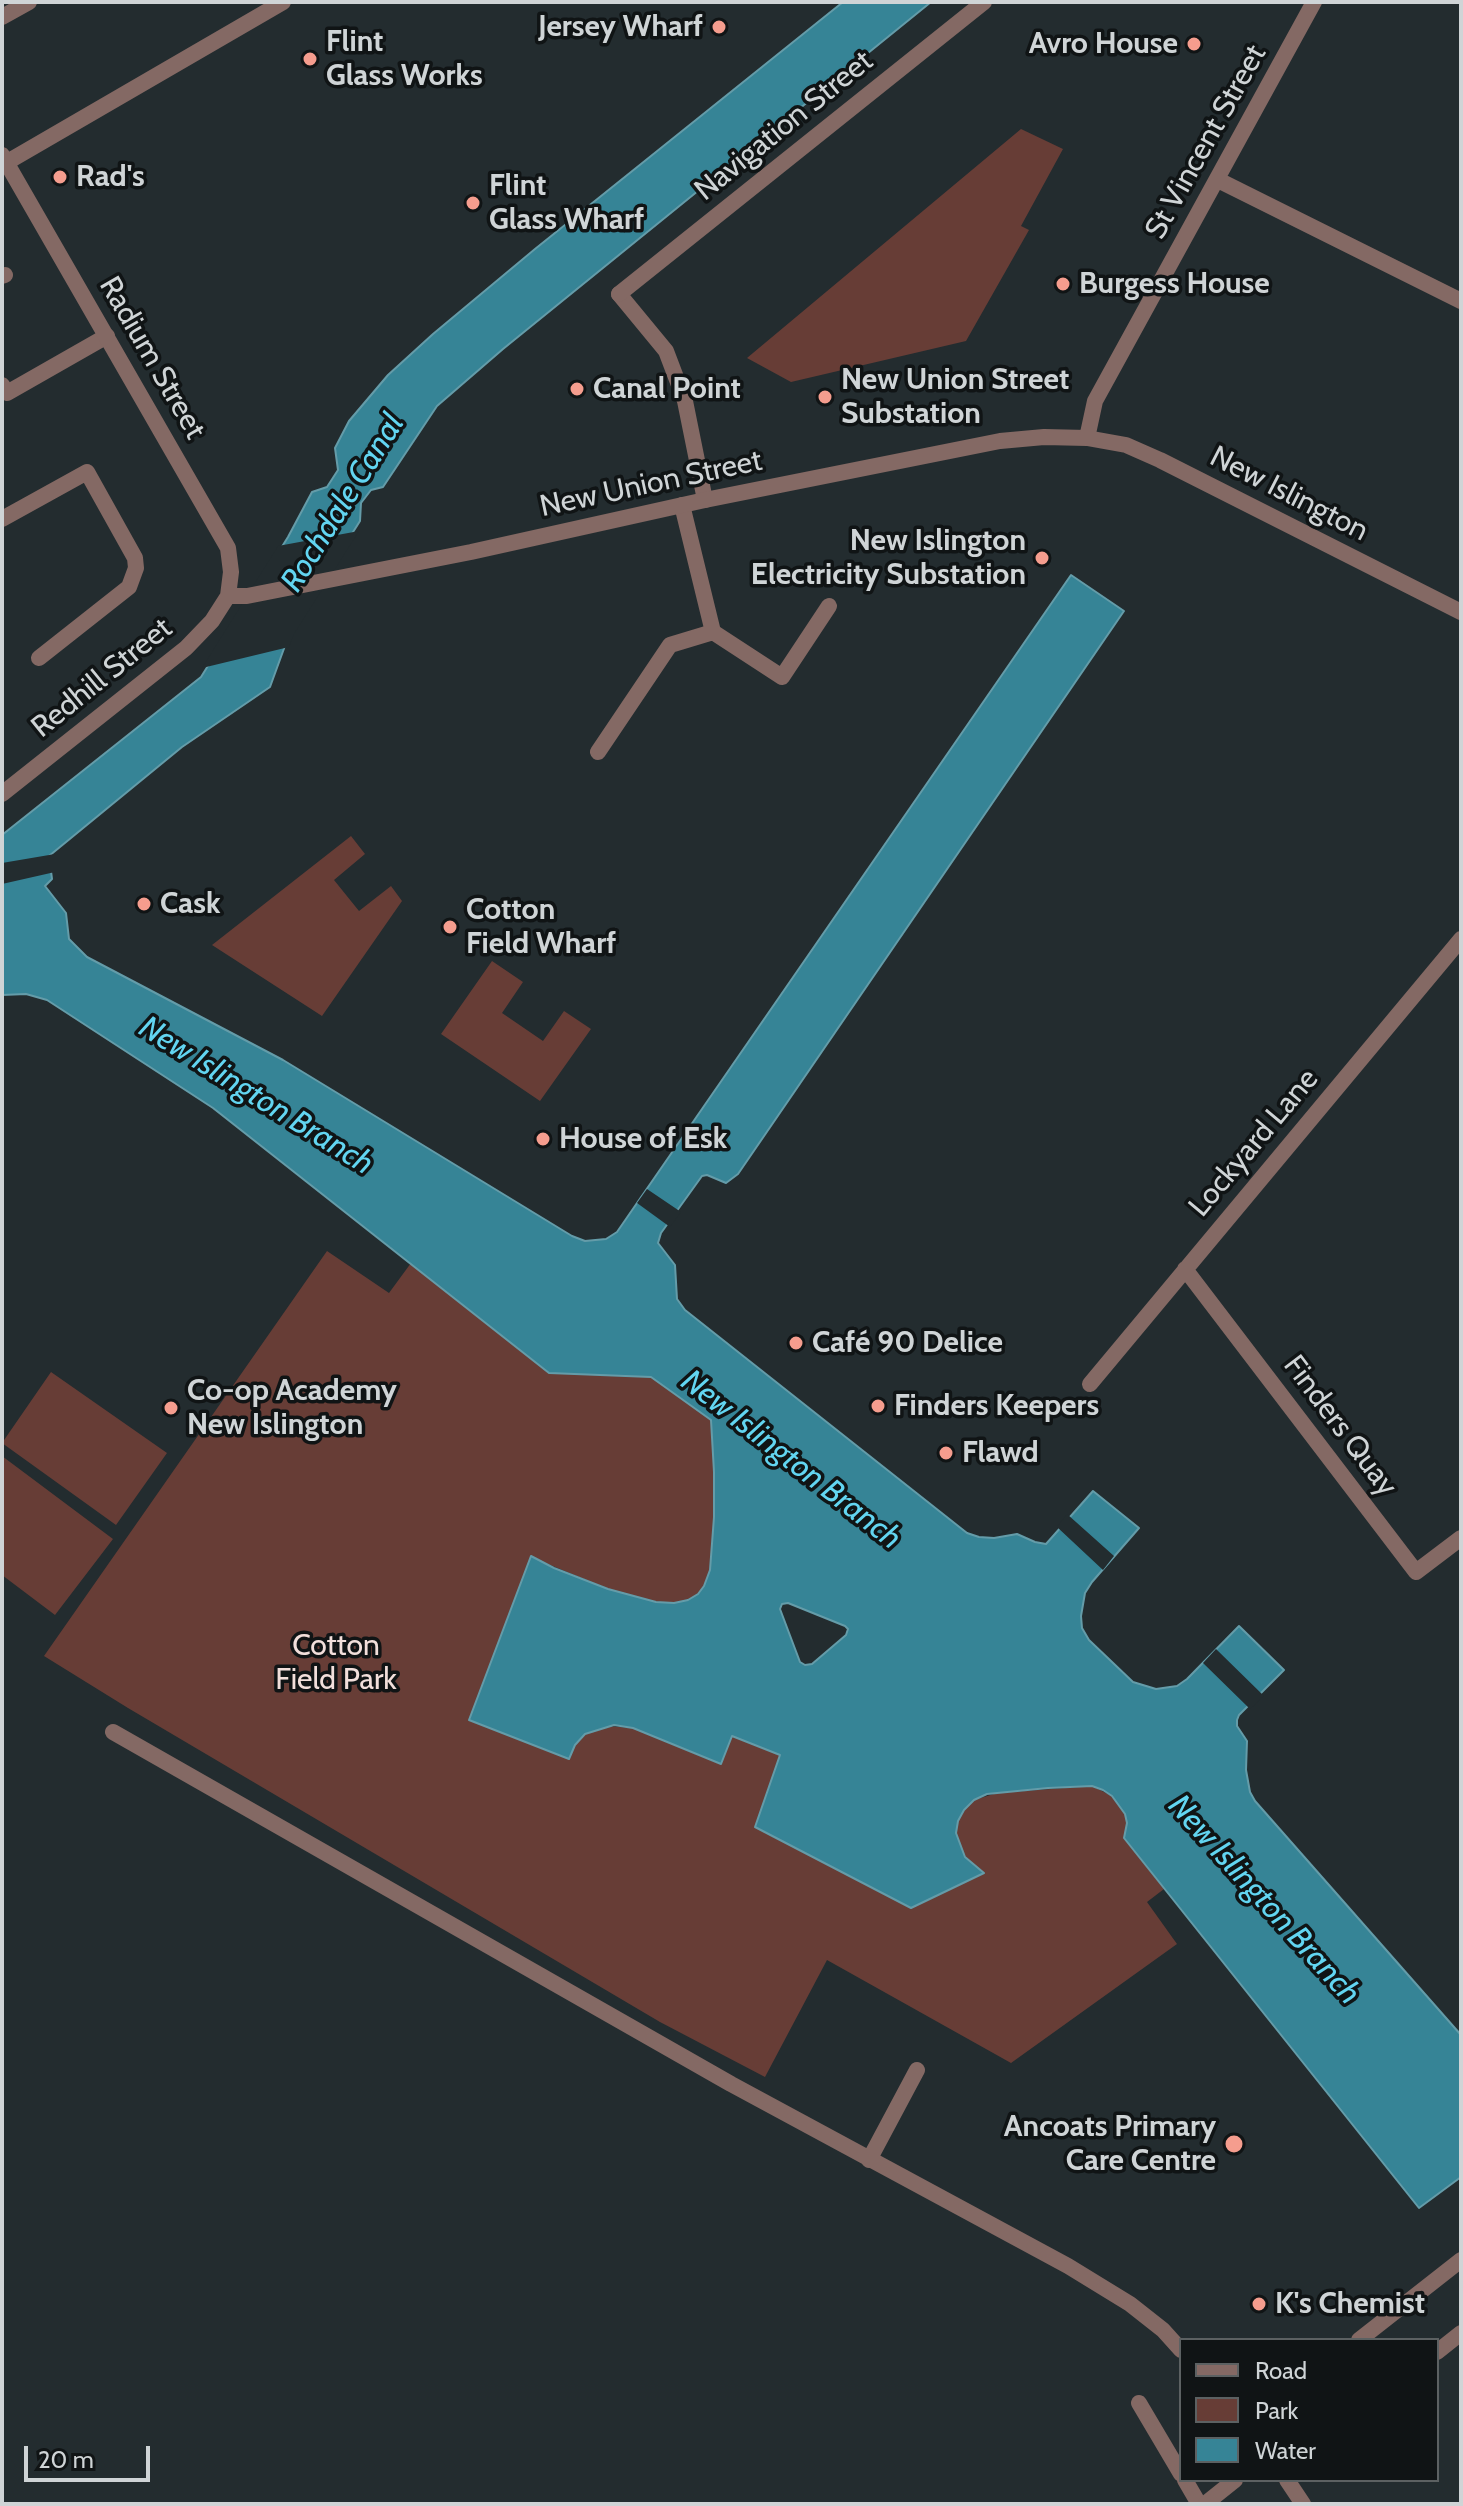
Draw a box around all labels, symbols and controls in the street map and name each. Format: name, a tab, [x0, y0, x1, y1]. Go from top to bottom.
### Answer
place label: Jersey Wharf	[538, 9, 703, 45]
marker: Jersey Wharf	[710, 18, 728, 36]
place label: Flint Glass Works	[326, 24, 483, 94]
place label: Avro House	[1029, 26, 1178, 62]
marker: Avro House	[1185, 35, 1203, 53]
street label: St Vincent Street	[1138, 39, 1274, 245]
street label: Navigation Street	[688, 43, 880, 209]
marker: Flint Glass Works	[301, 50, 319, 68]
place label: Rad's	[76, 159, 145, 195]
marker: Rad's	[51, 168, 69, 186]
place label: Flint Glass Wharf	[489, 168, 644, 238]
marker: Flint Glass Wharf	[464, 194, 482, 212]
place label: Burgess House	[1079, 266, 1270, 302]
street label: Radium Street	[91, 271, 213, 445]
marker: Burgess House	[1054, 275, 1072, 293]
place label: New Union Street Substation	[841, 362, 1069, 432]
place label: Canal Point	[593, 371, 741, 407]
marker: Canal Point	[568, 380, 586, 398]
marker: New Union Street Substation	[816, 388, 834, 406]
water label: Rochdale Canal	[273, 407, 413, 599]
street label: New Islington	[1204, 439, 1374, 549]
street label: New Union Street	[537, 443, 765, 525]
place label: New Islington Electricity Substation	[751, 523, 1026, 594]
marker: New Islington Electricity Substation	[1033, 549, 1051, 567]
street label: Redhill Street	[25, 610, 179, 746]
place label: Cask	[160, 886, 220, 922]
place label: Cotton Field Wharf	[466, 892, 616, 962]
marker: Cask	[135, 895, 153, 913]
marker: Cotton Field Wharf	[441, 918, 459, 936]
water label: New Islington Branch	[132, 1009, 380, 1183]
street label: Lockyard Lane	[1182, 1062, 1326, 1224]
place label: House of Esk	[559, 1121, 727, 1157]
marker: House of Esk	[534, 1130, 552, 1148]
place label: Café 90 Delice	[812, 1325, 1003, 1361]
marker: Café 90 Delice	[787, 1334, 805, 1352]
street label: Finders Quay	[1275, 1349, 1405, 1503]
water label: New Islington Branch	[673, 1362, 909, 1558]
place label: Co-op Academy New Islington	[187, 1373, 397, 1444]
place label: Finders Keepers	[894, 1388, 1099, 1424]
marker: Finders Keepers	[869, 1397, 887, 1415]
marker: Co-op Academy New Islington	[162, 1399, 180, 1417]
place label: Flawd	[962, 1435, 1039, 1471]
marker: Flawd	[937, 1444, 955, 1462]
park label: Cotton Field Park	[275, 1628, 397, 1698]
water label: New Islington Branch	[1160, 1787, 1368, 2013]
place label: Ancoats Primary Care Centre	[1004, 2109, 1216, 2180]
marker: Ancoats Primary Care Centre	[1223, 2133, 1245, 2155]
place label: K's Chemist	[1275, 2286, 1425, 2322]
marker: K's Chemist	[1250, 2295, 1268, 2313]
legend	[1179, 2338, 1439, 2482]
text: Road	[1255, 2356, 1307, 2385]
text: Park	[1255, 2396, 1298, 2425]
scale bar	[28, 2430, 154, 2480]
text: Water	[1255, 2436, 1316, 2465]
text: 20 m	[38, 2445, 94, 2474]

